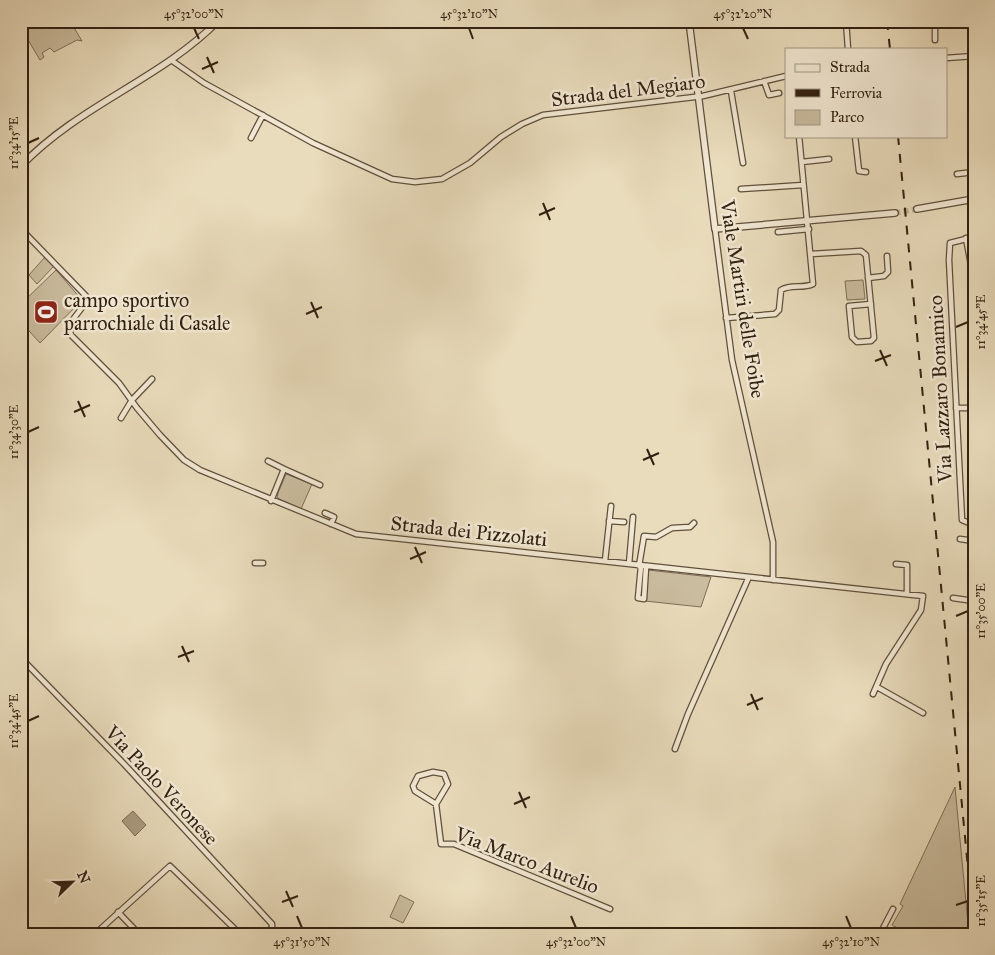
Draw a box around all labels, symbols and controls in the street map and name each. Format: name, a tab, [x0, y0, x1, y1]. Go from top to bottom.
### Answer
text: 45°32'00"N	[164, 7, 224, 21]
text: 45°32'10"N	[440, 7, 498, 21]
text: 45°32'20"N	[714, 7, 772, 21]
legend	[785, 48, 948, 138]
text: Strada	[830, 58, 870, 76]
street label: Strada del Megiaro	[550, 69, 707, 112]
text: Ferrovia	[830, 84, 883, 102]
text: Parco	[830, 108, 865, 126]
text: 11°34'15"E	[7, 116, 21, 169]
street label: Viale Martiri delle Foibe	[715, 197, 771, 400]
place label: campo sportivo parrochiale di Casale	[63, 288, 230, 335]
text: 11°34'45"E	[974, 294, 988, 349]
street label: Via Lazzaro Bonamico	[923, 295, 957, 484]
sports icon: campo sportivo parrochiale di Casale	[33, 299, 59, 325]
text: 11°34'30"E	[7, 404, 21, 459]
street label: Strada dei Pizzolati	[389, 511, 549, 551]
text: 11°35'00"E	[974, 583, 988, 639]
text: 11°34'45"E	[7, 693, 21, 748]
street label: Via Paolo Veronese	[100, 719, 224, 850]
street label: Via Marco Aurelio	[451, 821, 602, 898]
north arrow	[48, 858, 98, 908]
text: N	[73, 868, 94, 886]
text: 11°35'15"E	[974, 875, 988, 927]
text: 45°31'50"N	[273, 935, 331, 949]
text: 45°32'00"N	[546, 935, 606, 949]
text: 45°32'10"N	[822, 935, 880, 949]

